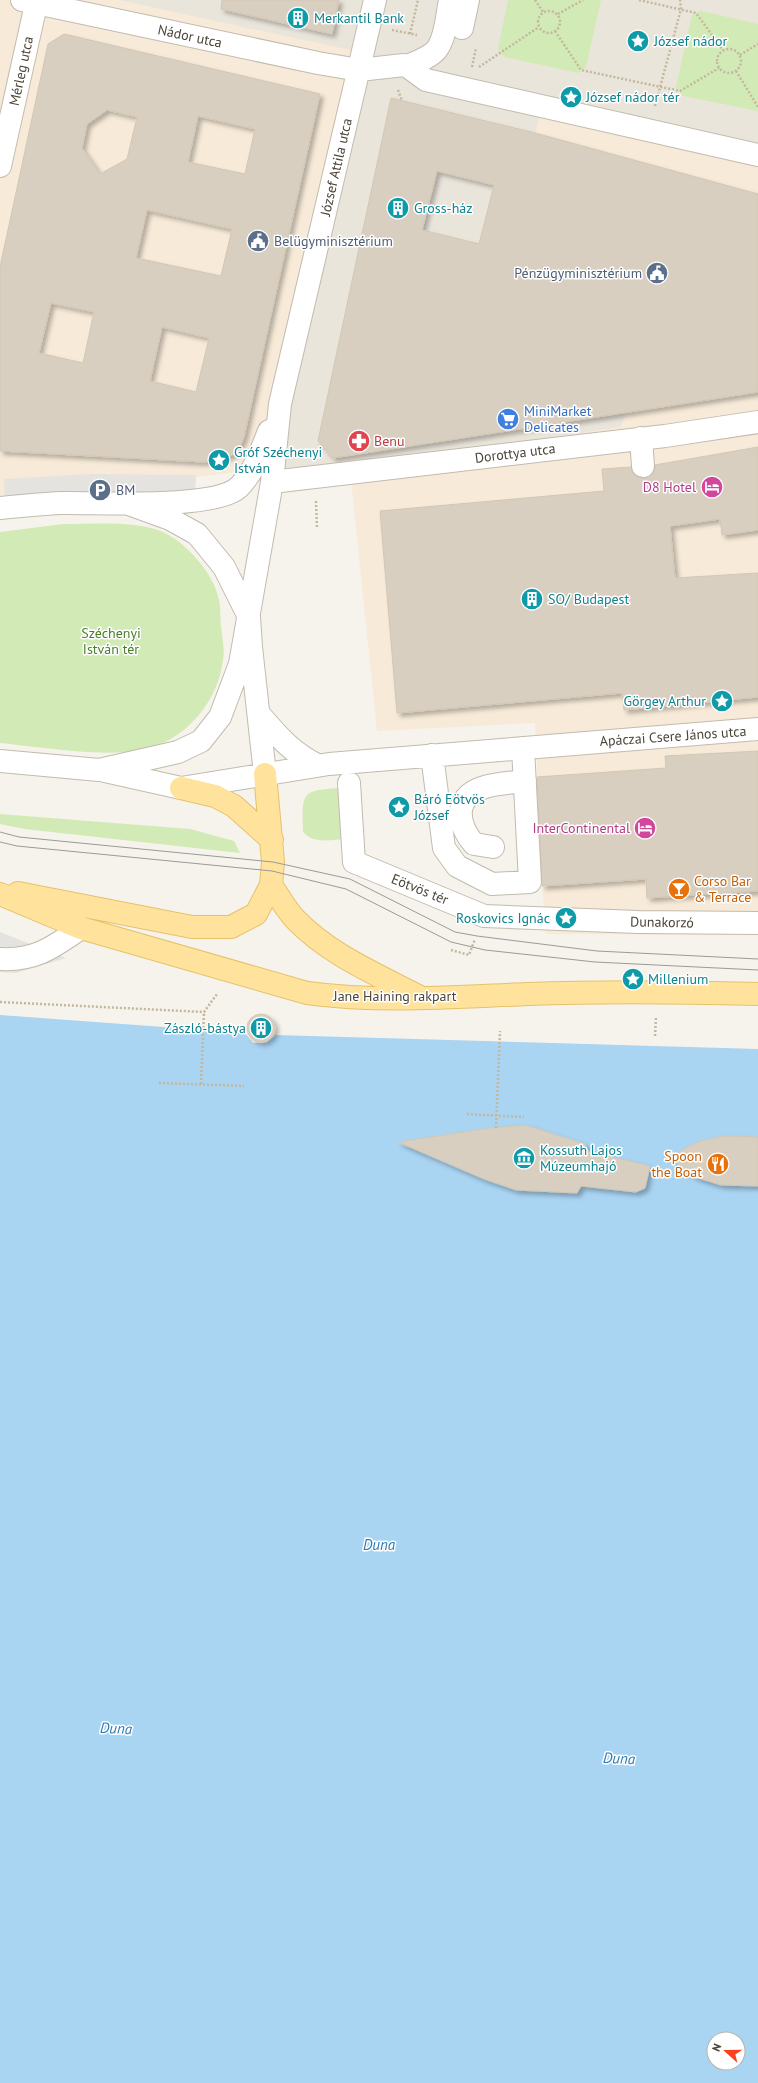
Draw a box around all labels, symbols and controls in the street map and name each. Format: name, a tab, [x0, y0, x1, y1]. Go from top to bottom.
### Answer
building icon: Merkantil Bank	[285, 5, 311, 31]
place label: Merkantil Bank	[314, 9, 404, 27]
street label: Nádor utca	[156, 20, 224, 52]
place icon: József nádor	[625, 28, 651, 54]
place label: József nádor	[653, 32, 727, 50]
street label: Mérleg utca	[5, 35, 37, 107]
place icon: József nádor tér	[558, 84, 584, 110]
place label: József nádor tér	[585, 88, 680, 106]
street label: József Attila utca	[316, 116, 356, 219]
building icon: Gross-ház	[385, 195, 411, 221]
place label: Gross-ház	[414, 199, 473, 217]
public building icon: Belügyminisztérium	[245, 228, 271, 254]
place label: Belügyminisztérium	[274, 232, 393, 250]
public building icon: Pénzügyminisztérium	[644, 260, 670, 286]
place label: Pénzügyminisztérium	[514, 264, 642, 282]
place label: MiniMarket Delicates	[524, 402, 592, 436]
supermarket icon: MiniMarket Delicates	[495, 406, 521, 432]
pharmacy icon: Benu	[346, 428, 372, 454]
place label: Benu	[374, 432, 405, 450]
street label: Dorottya utca	[474, 439, 556, 467]
place label: Gróf Széchenyi István	[234, 443, 322, 477]
place icon: Gróf Széchenyi István	[206, 447, 232, 473]
hotel icon: D8 Hotel	[699, 474, 725, 500]
parking icon: BM	[87, 477, 113, 503]
place label: D8 Hotel	[643, 478, 696, 496]
place label: BM	[116, 481, 135, 499]
building icon: SO/ Budapest	[519, 586, 545, 612]
place label: SO/ Budapest	[548, 590, 629, 608]
park label: Széchenyi István tér	[81, 624, 141, 658]
place icon: Görgey Arthur	[709, 688, 735, 714]
place label: Görgey Arthur	[623, 692, 706, 710]
street label: Apáczai Csere János utca	[599, 722, 747, 750]
place label: Báró Eötvös József	[413, 790, 485, 824]
place icon: Báró Eötvös József	[386, 794, 412, 820]
hotel icon: InterContinental	[632, 815, 658, 841]
place label: InterContinental	[532, 819, 630, 837]
street label: Eötvös tér	[389, 869, 451, 909]
place label: Corso Bar & Terrace	[694, 872, 751, 906]
bar icon: Corso Bar & Terrace	[666, 876, 692, 902]
place icon: Roskovics Ignác	[553, 905, 579, 931]
place label: Roskovics Ignác	[456, 909, 550, 927]
street label: Dunakorzó	[630, 912, 694, 932]
place icon: Millenium	[620, 966, 646, 992]
place label: Millenium	[648, 970, 708, 988]
street label: Jane Haining rakpart	[333, 987, 457, 1005]
building icon: Zászló-bástya	[248, 1015, 274, 1041]
place label: Zászló-bástya	[164, 1019, 246, 1037]
place label: Kossuth Lajos Múzeumhajó	[540, 1141, 622, 1175]
museum icon: Kossuth Lajos Múzeumhajó	[511, 1145, 537, 1171]
place label: Spoon the Boat	[651, 1147, 702, 1181]
restaurant icon: Spoon the Boat	[705, 1151, 731, 1177]
water label: Duna	[363, 1535, 396, 1554]
water label: Duna	[99, 1718, 133, 1738]
water label: Duna	[602, 1748, 636, 1768]
north arrow	[706, 2031, 746, 2071]
text: N	[709, 2042, 724, 2053]

